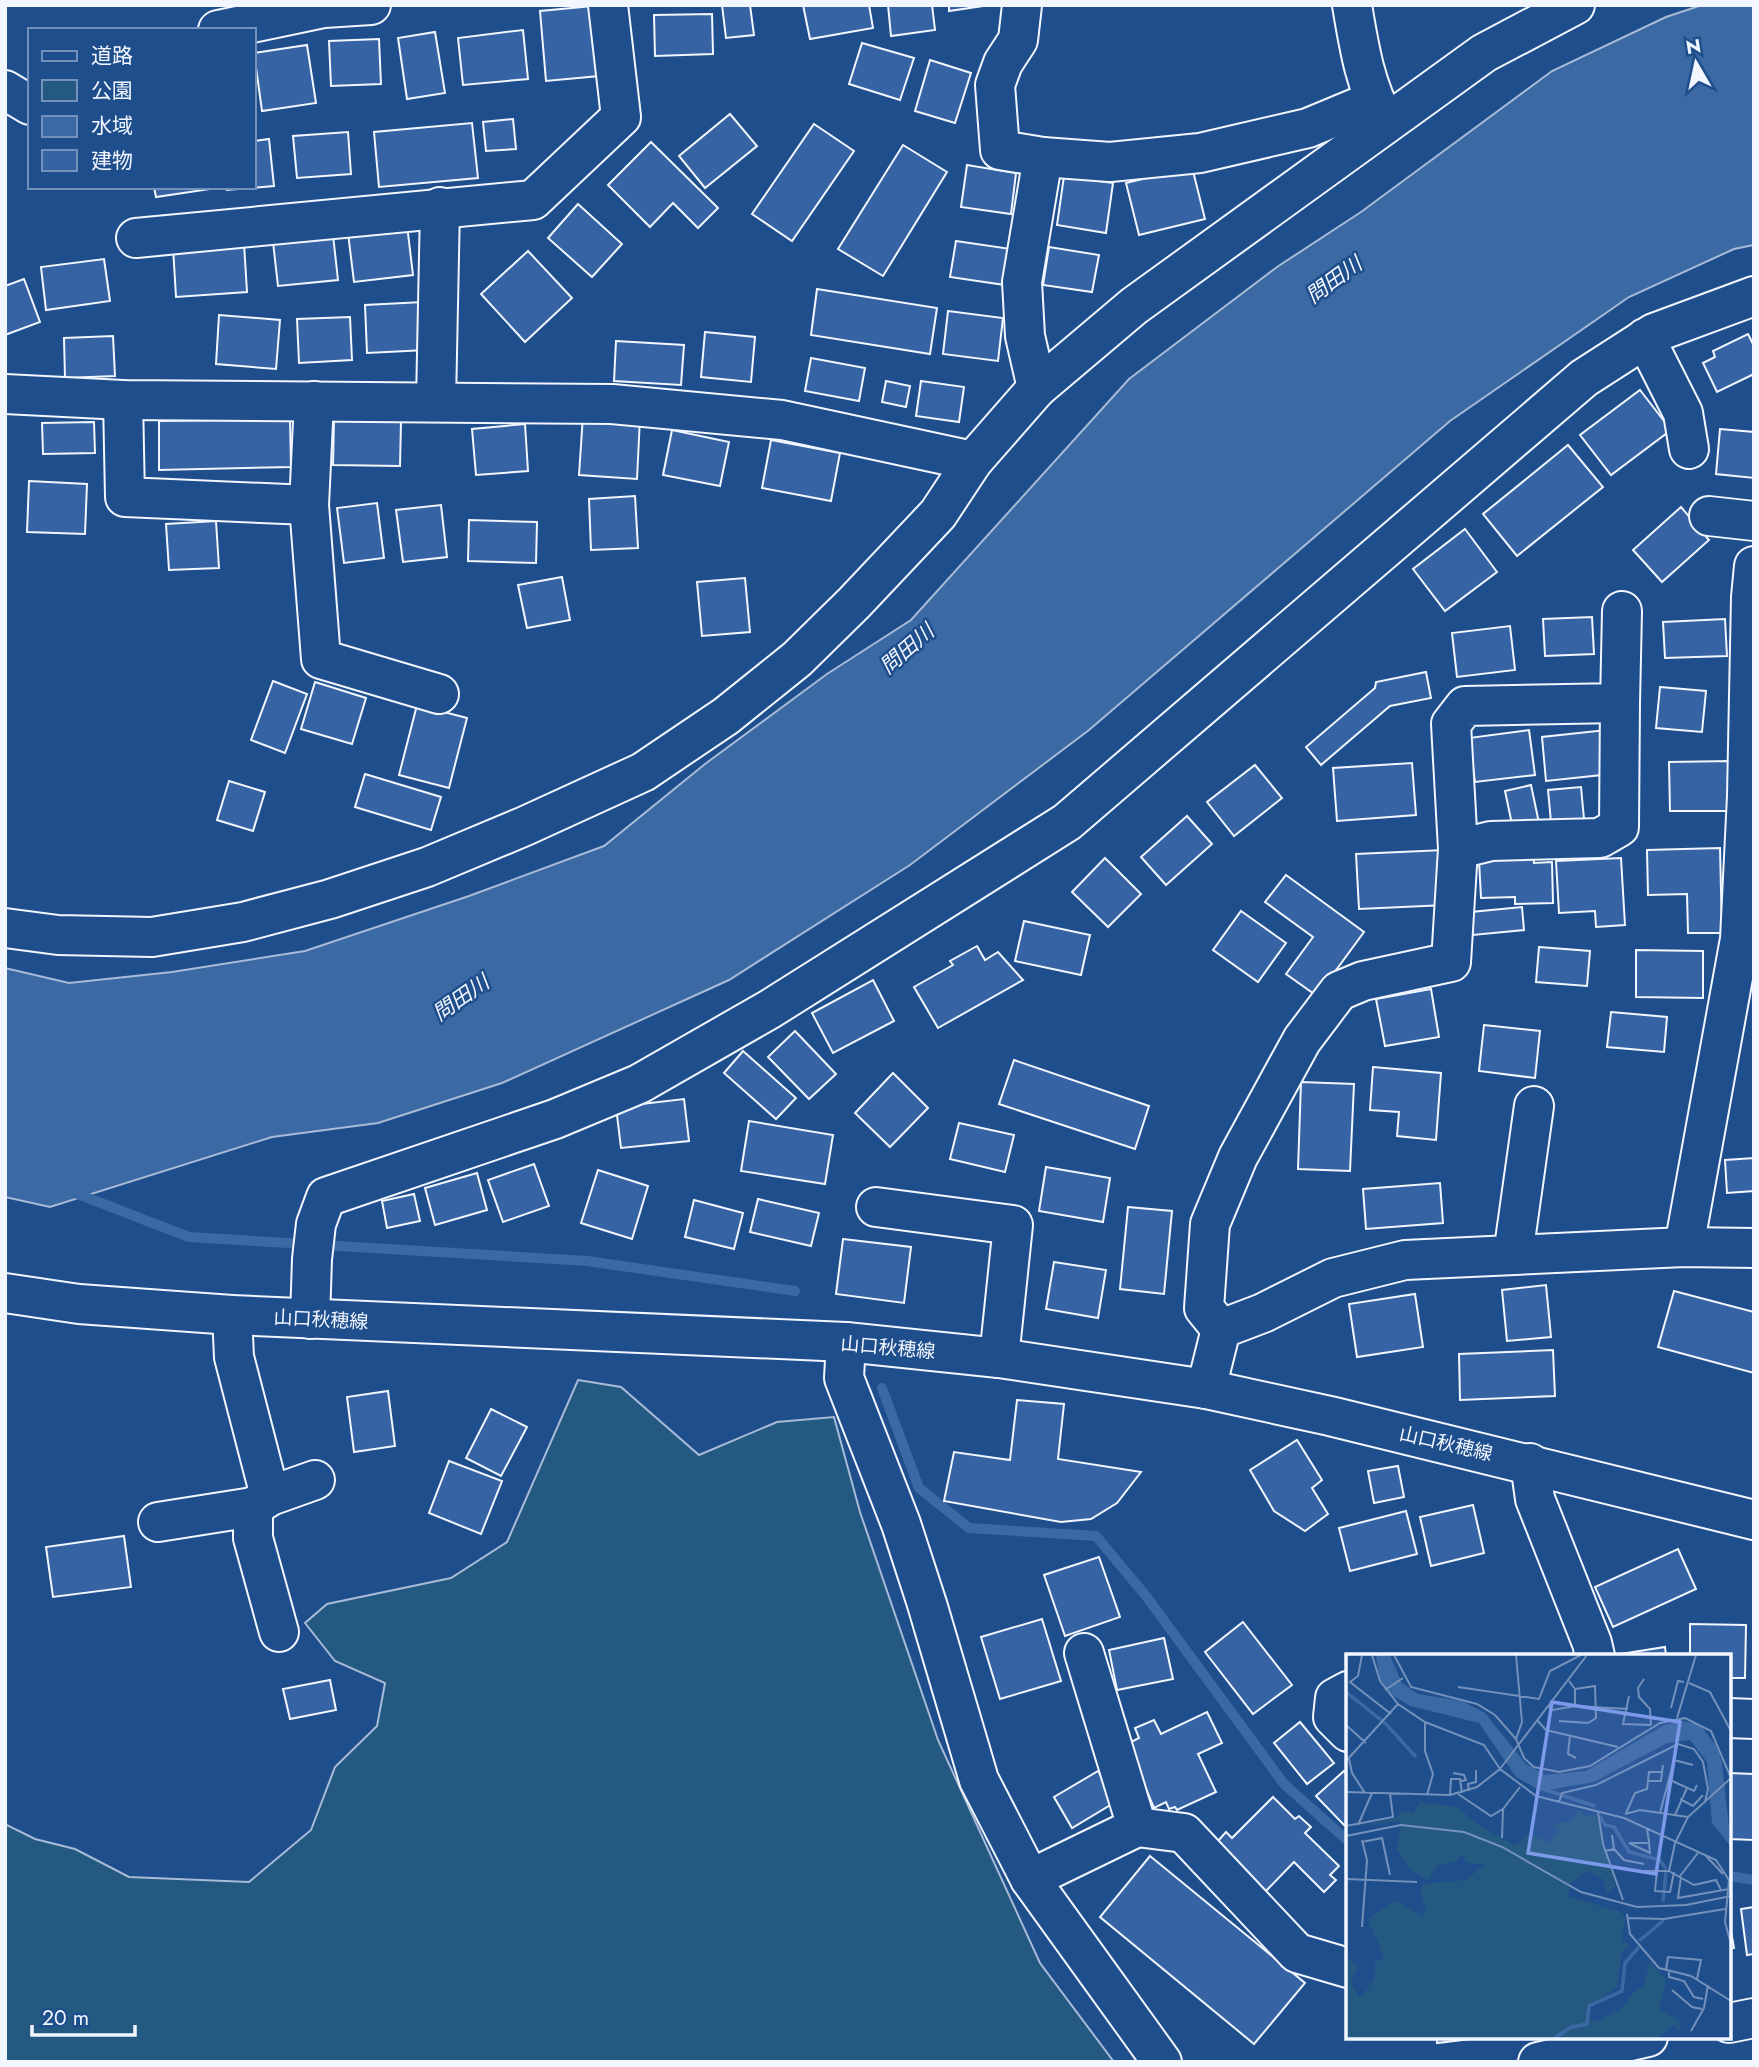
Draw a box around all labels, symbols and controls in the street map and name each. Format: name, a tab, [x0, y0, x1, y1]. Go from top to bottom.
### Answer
legend	[28, 28, 256, 189]
north arrow	[1661, 28, 1731, 98]
text: N	[1684, 32, 1703, 61]
text: 道路	[91, 41, 133, 71]
text: 公園	[91, 76, 133, 106]
text: 水域	[91, 111, 133, 141]
text: 建物	[91, 146, 133, 176]
water label: 問田川	[1300, 248, 1370, 311]
water label: 問田川	[873, 616, 942, 681]
water label: 問田川	[427, 966, 497, 1028]
street label: 山口秋穂線	[273, 1304, 369, 1335]
street label: 山口秋穂線	[839, 1330, 936, 1365]
street label: 山口秋穂線	[1397, 1420, 1495, 1467]
inset map	[1346, 1654, 1731, 2039]
scale bar	[32, 1994, 135, 2038]
text: 20 m	[42, 2003, 89, 2033]

